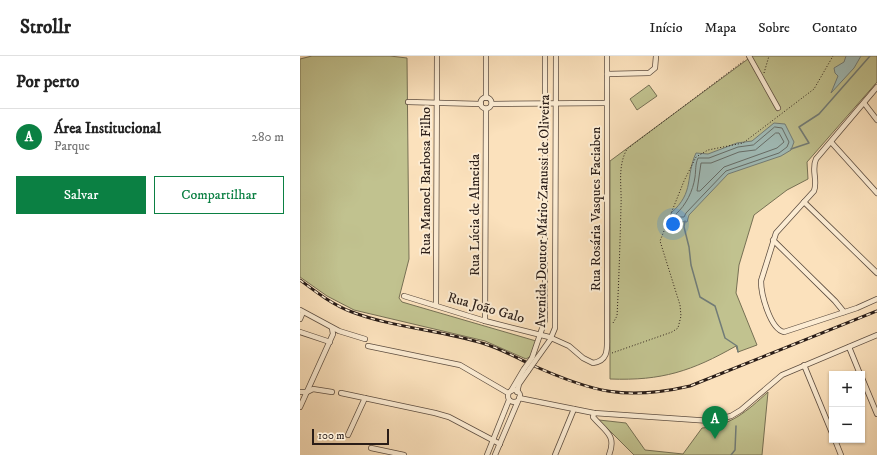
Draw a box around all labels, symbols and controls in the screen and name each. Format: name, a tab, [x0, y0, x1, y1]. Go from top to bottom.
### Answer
text: Strollr	[20, 16, 71, 39]
text: Início	[649, 19, 683, 37]
text: Mapa	[705, 19, 736, 37]
text: Sobre	[758, 19, 790, 37]
text: Contato	[812, 19, 857, 37]
text: Por perto	[16, 71, 79, 93]
street label: Avenida Doutor Mário Zanussi de Oliveira	[532, 94, 554, 328]
street label: Rua Manoel Barbosa Filho	[417, 107, 435, 255]
text: Área Institucional	[54, 119, 161, 138]
street label: Rua Rosária Vasques Faciaben	[587, 126, 605, 291]
text: A	[25, 129, 33, 145]
text: 280 m	[252, 129, 284, 145]
text: Parque	[54, 138, 90, 154]
street label: Rua Lúcia de Almeida	[466, 154, 484, 276]
button: Salvar	[16, 176, 146, 214]
button: Compartilhar	[154, 176, 284, 214]
your location	[663, 214, 683, 234]
street label: Rua João Galo	[445, 288, 527, 328]
map controls	[829, 371, 865, 443]
button: +	[829, 371, 865, 407]
pin: A	[702, 406, 728, 439]
button: −	[829, 407, 865, 443]
scale bar	[312, 427, 389, 446]
text: 100 m	[318, 429, 344, 443]

